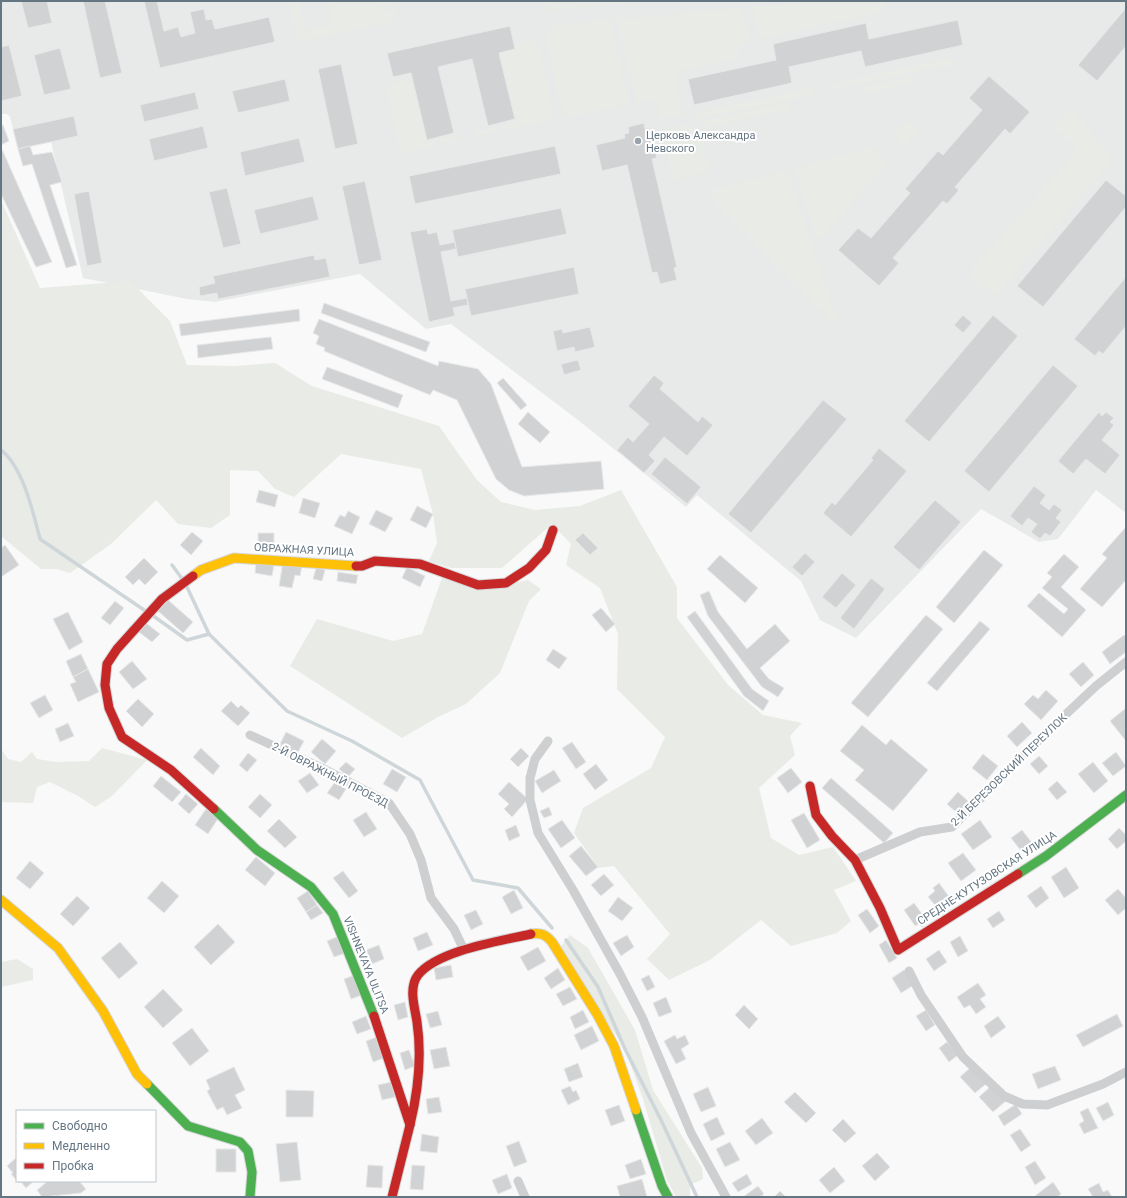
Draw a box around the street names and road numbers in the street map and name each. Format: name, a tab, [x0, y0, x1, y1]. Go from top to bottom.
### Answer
street label: ОВРАЖНАЯ УЛИЦА	[254, 541, 355, 559]
street label: 2-Й БЕРЕЗОВСКИЙ ПЕРЕУЛОК	[948, 710, 1070, 829]
street label: 2-Й ОВРАЖНЫЙ ПРОЕЗД	[270, 740, 390, 810]
street label: СРЕДНЕ-КУТУЗОВСКАЯ УЛИЦА	[915, 828, 1060, 928]
street label: VISHNEVAYA ULITSA	[341, 914, 392, 1016]

